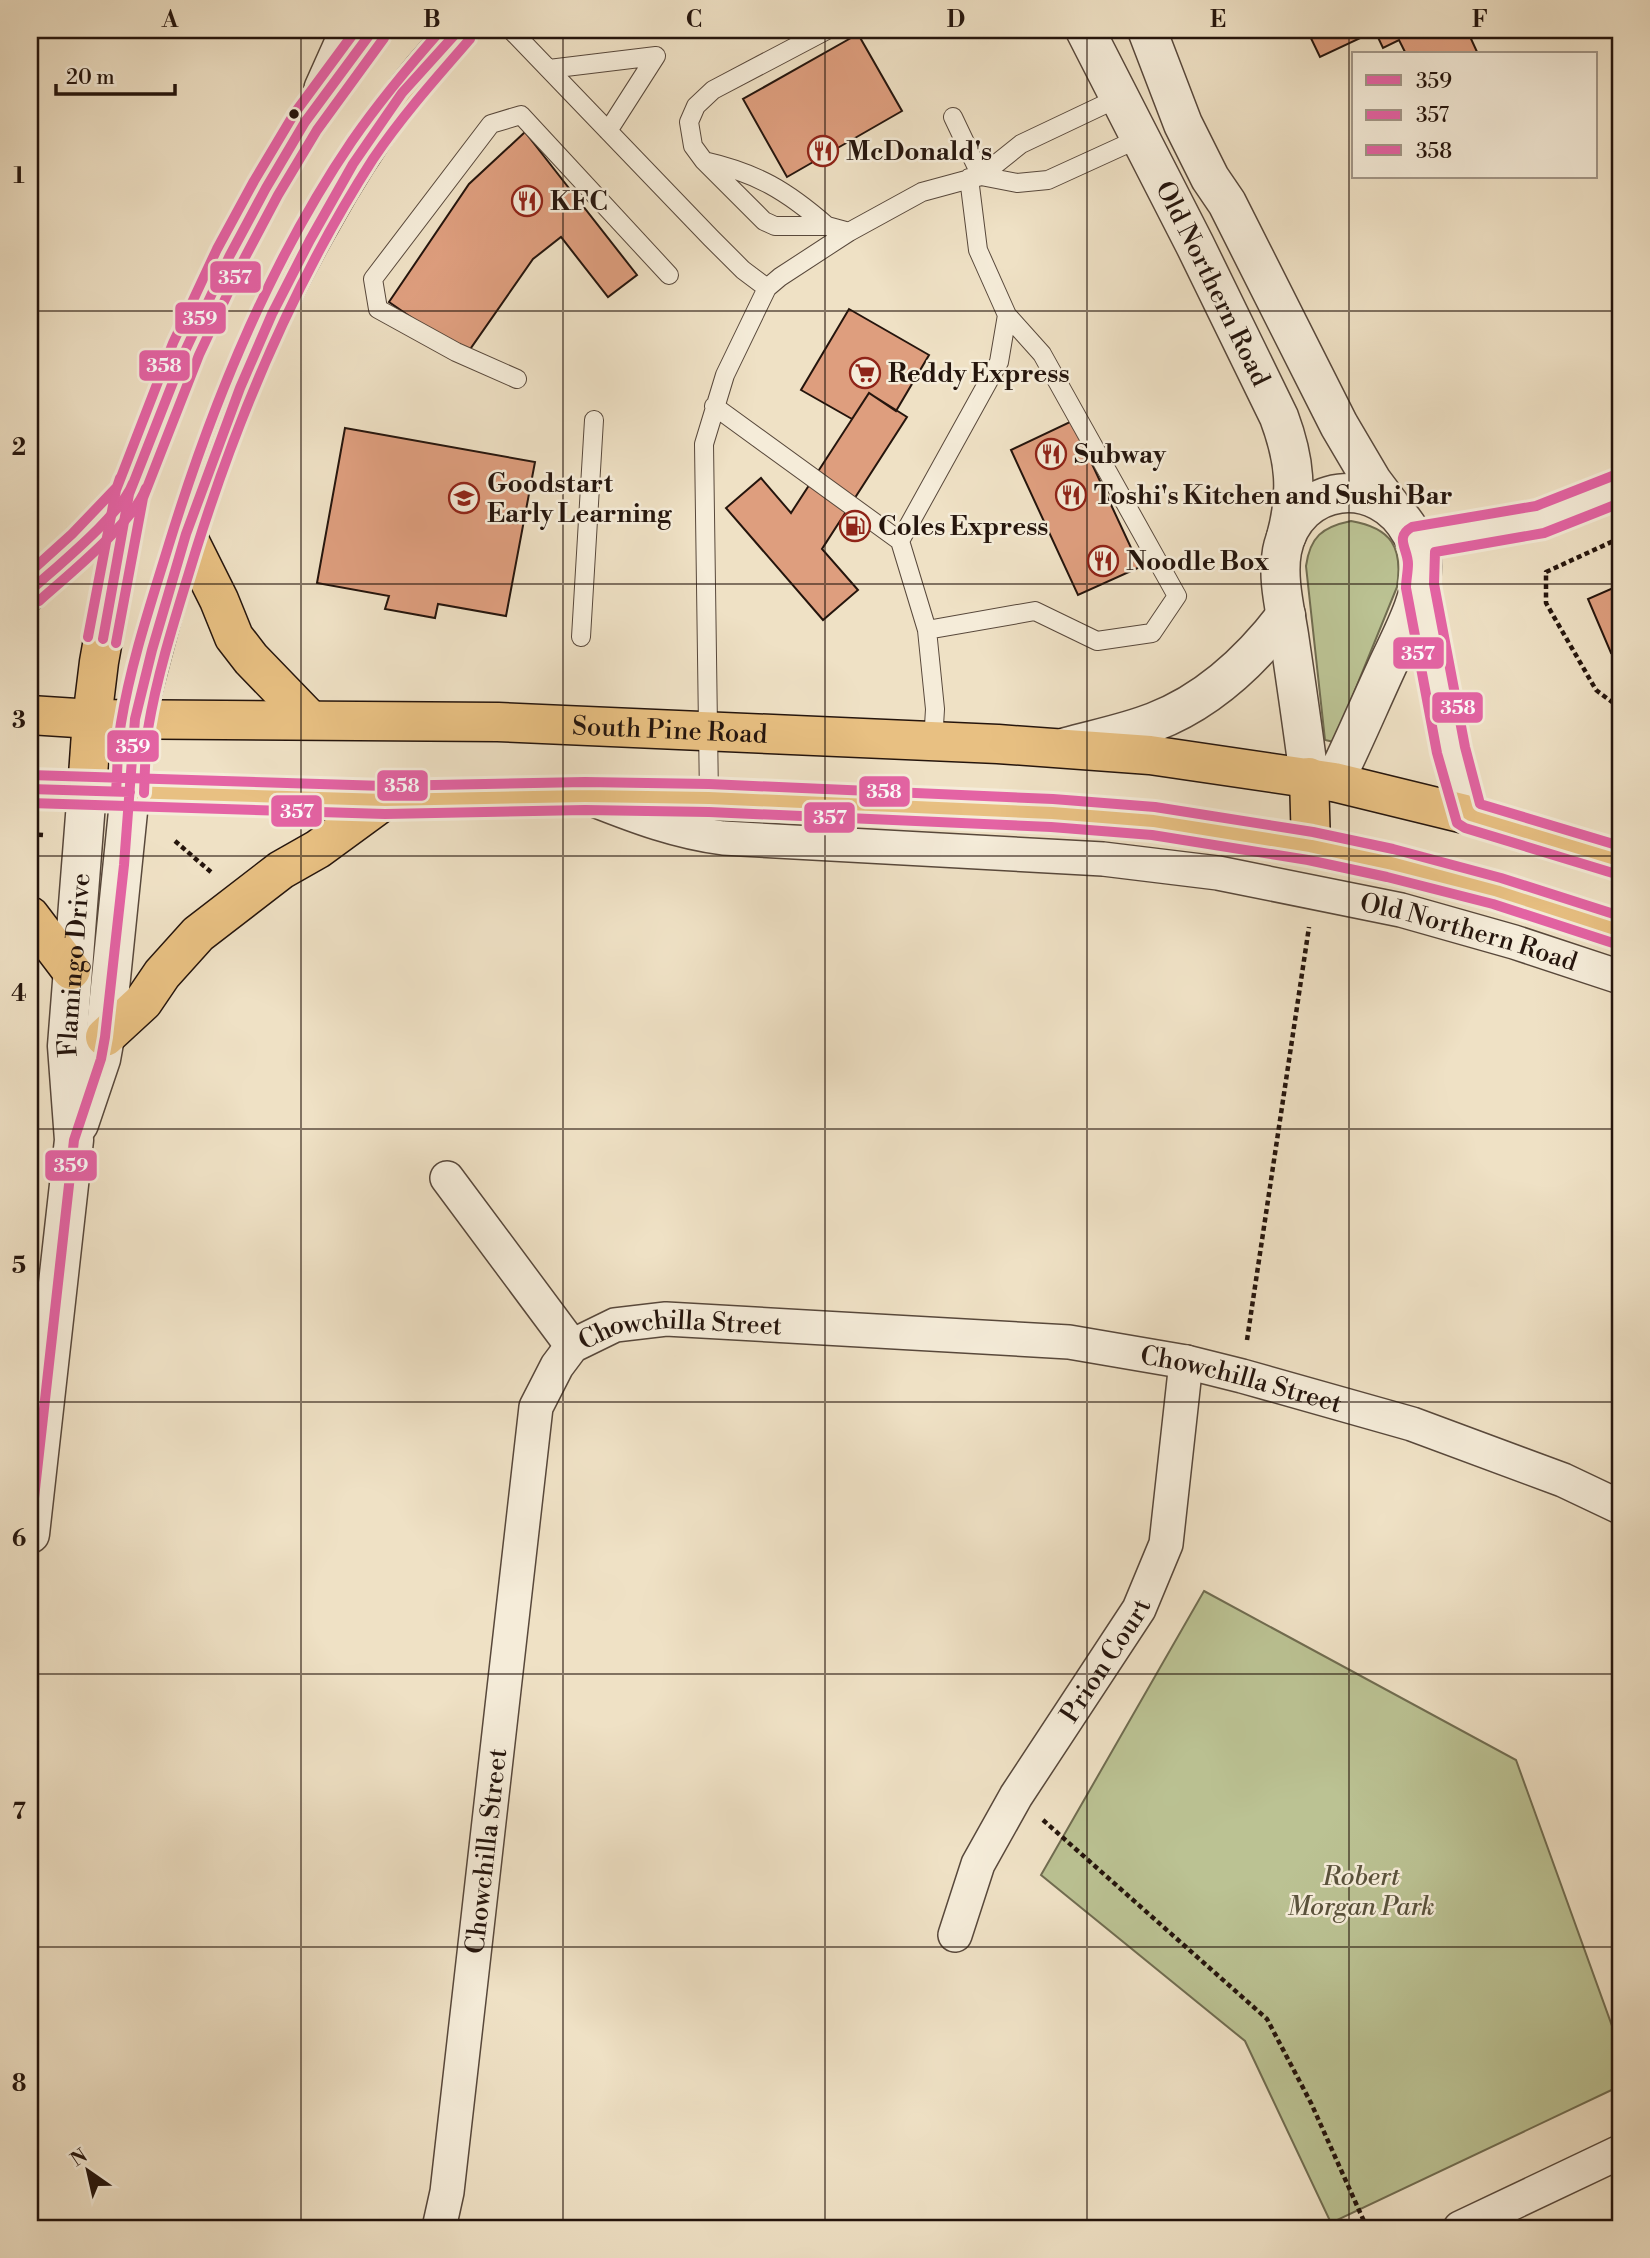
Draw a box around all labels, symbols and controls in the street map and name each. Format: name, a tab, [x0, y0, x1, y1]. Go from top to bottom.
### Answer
text: A	[161, 6, 179, 34]
text: B	[423, 6, 441, 34]
text: C	[686, 6, 702, 34]
text: D	[947, 6, 965, 34]
text: E	[1210, 6, 1226, 34]
text: F	[1472, 6, 1488, 34]
scale bar	[56, 52, 175, 96]
legend	[1352, 52, 1598, 178]
text: 20 m	[66, 65, 115, 91]
text: 359	[1416, 69, 1452, 95]
text: 357	[1416, 103, 1449, 129]
unlabelled marker	[287, 107, 301, 121]
restaurant icon: McDonald's	[806, 134, 840, 168]
place label: McDonald's	[846, 136, 992, 168]
text: 358	[1416, 139, 1452, 165]
text: 1	[13, 162, 25, 190]
street label: Old Northern Road	[1148, 176, 1277, 392]
restaurant icon: KFC	[510, 184, 544, 218]
place label: KFC	[550, 186, 608, 218]
line badge: 357	[209, 260, 262, 294]
text: 357	[218, 266, 252, 290]
line badge: 359	[174, 301, 227, 335]
text: 359	[182, 307, 218, 331]
line badge: 358	[138, 349, 191, 382]
text: 358	[146, 354, 182, 378]
supermarket icon: Reddy Express	[848, 356, 882, 390]
place label: Reddy Express	[888, 358, 1070, 390]
text: 2	[12, 434, 26, 462]
restaurant icon: Subway	[1034, 437, 1068, 471]
place label: Subway	[1074, 439, 1167, 471]
place label: Goodstart Early Learning	[487, 468, 673, 530]
restaurant icon: Toshi's Kitchen and Sushi Bar	[1054, 478, 1088, 512]
place label: Toshi's Kitchen and Sushi Bar	[1094, 480, 1453, 512]
school or university icon: Goodstart Early Learning	[447, 481, 481, 515]
fuel station icon: Coles Express	[838, 509, 872, 543]
place label: Coles Express	[878, 511, 1048, 543]
restaurant icon: Noodle Box	[1086, 544, 1120, 578]
place label: Noodle Box	[1126, 546, 1269, 578]
line badge: 357	[1392, 636, 1445, 670]
text: 357	[1401, 642, 1435, 666]
line badge: 358	[1431, 691, 1484, 724]
text: 358	[1440, 696, 1476, 720]
text: 3	[12, 707, 26, 735]
street label: South Pine Road	[571, 710, 768, 751]
line badge: 359	[106, 729, 160, 763]
text: 359	[115, 735, 151, 759]
line badge: 358	[376, 769, 429, 802]
text: 358	[384, 774, 420, 798]
line badge: 358	[858, 775, 911, 808]
text: 358	[866, 780, 902, 804]
line badge: 357	[270, 794, 323, 828]
text: 357	[280, 800, 314, 824]
line badge: 357	[803, 801, 856, 834]
text: 357	[813, 806, 847, 830]
street label: Flamingo Drive	[52, 872, 97, 1058]
street label: Old Northern Road	[1357, 887, 1582, 979]
text: 4	[11, 980, 27, 1008]
line badge: 359	[44, 1149, 98, 1182]
text: 359	[53, 1154, 89, 1178]
text: 5	[12, 1252, 26, 1280]
street label: Chowchilla Street	[573, 1304, 783, 1357]
street label: Chowchilla Street	[1138, 1339, 1345, 1420]
text: 6	[12, 1525, 26, 1553]
street label: Prion Court	[1054, 1594, 1158, 1729]
street label: Chowchilla Street	[459, 1747, 514, 1956]
text: 7	[12, 1798, 26, 1826]
park label: Robert Morgan Park	[1287, 1861, 1435, 1923]
text: 8	[12, 2070, 26, 2098]
north arrow	[52, 2136, 122, 2206]
text: N	[66, 2144, 92, 2172]

